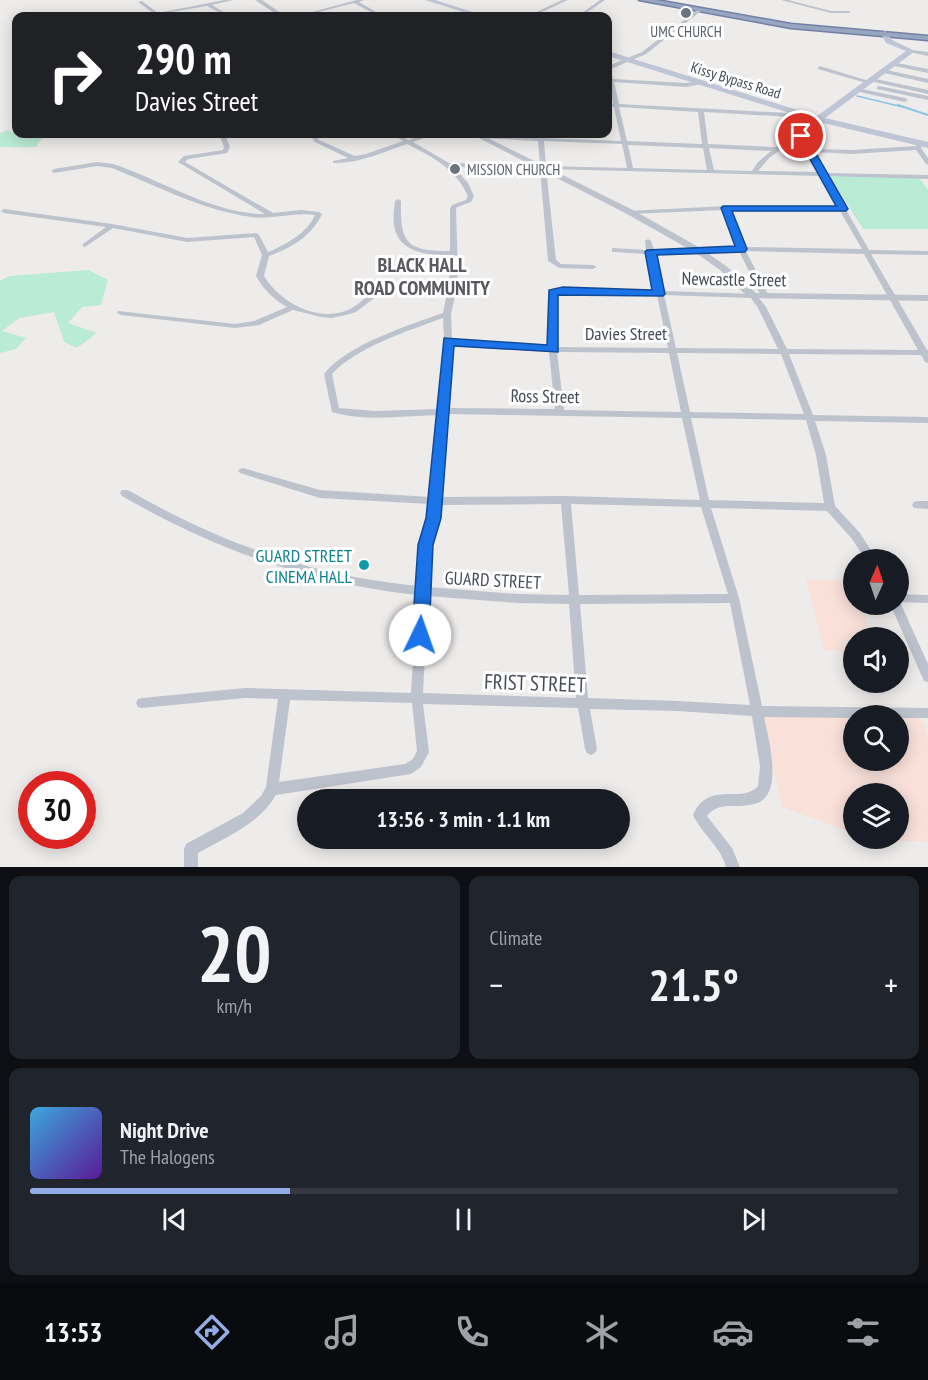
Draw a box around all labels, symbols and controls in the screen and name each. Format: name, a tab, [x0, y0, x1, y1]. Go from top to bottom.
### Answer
marker: UMC CHURCH	[679, 6, 693, 20]
place label: UMC CHURCH	[650, 22, 722, 41]
text: 290 m	[135, 31, 232, 86]
icon: right	[36, 36, 114, 114]
street label: Kissy Bypass Road	[689, 57, 783, 103]
text: Davies Street	[135, 84, 258, 118]
pin	[775, 110, 826, 161]
icon: arrive	[784, 119, 817, 152]
place label: MISSION CHURCH	[467, 160, 560, 179]
marker: MISSION CHURCH	[448, 162, 462, 176]
district label: BLACK HALL ROAD COMMUNITY	[354, 252, 490, 301]
street label: Newcastle Street	[681, 267, 787, 291]
street label: Davies Street	[585, 322, 667, 345]
street label: Ross Street	[510, 384, 580, 408]
place label: GUARD STREET CINEMA HALL	[255, 544, 353, 588]
north arrow	[843, 549, 909, 615]
map controls	[843, 549, 909, 849]
marker: GUARD STREET CINEMA HALL	[357, 558, 371, 572]
street label: GUARD STREET	[444, 566, 542, 594]
position arrow	[388, 603, 452, 667]
button: sound	[843, 627, 909, 693]
street label: FRIST STREET	[484, 668, 587, 698]
button: search	[843, 705, 909, 771]
speed limit sign: 30	[18, 771, 96, 849]
button: layers	[843, 783, 909, 849]
text: 13:56 · 3 min · 1.1 km	[377, 805, 550, 833]
text: 20	[197, 903, 272, 1004]
text: Climate	[490, 925, 542, 951]
text: 21.5°	[649, 955, 739, 1013]
text: −	[490, 963, 503, 1006]
text: +	[884, 963, 898, 1006]
text: km/h	[217, 993, 252, 1019]
text: Night Drive	[120, 1116, 209, 1144]
text: The Halogens	[120, 1144, 215, 1170]
icon: previous	[158, 1203, 191, 1236]
icon: pause	[447, 1203, 480, 1236]
icon: next	[737, 1203, 770, 1236]
icon: directions	[191, 1311, 233, 1353]
icon: music	[321, 1311, 363, 1353]
icon: phone	[451, 1311, 493, 1353]
icon: climate	[581, 1311, 623, 1353]
icon: car	[712, 1311, 754, 1353]
icon: filters	[842, 1311, 884, 1353]
text: 13:53	[44, 1315, 103, 1349]

